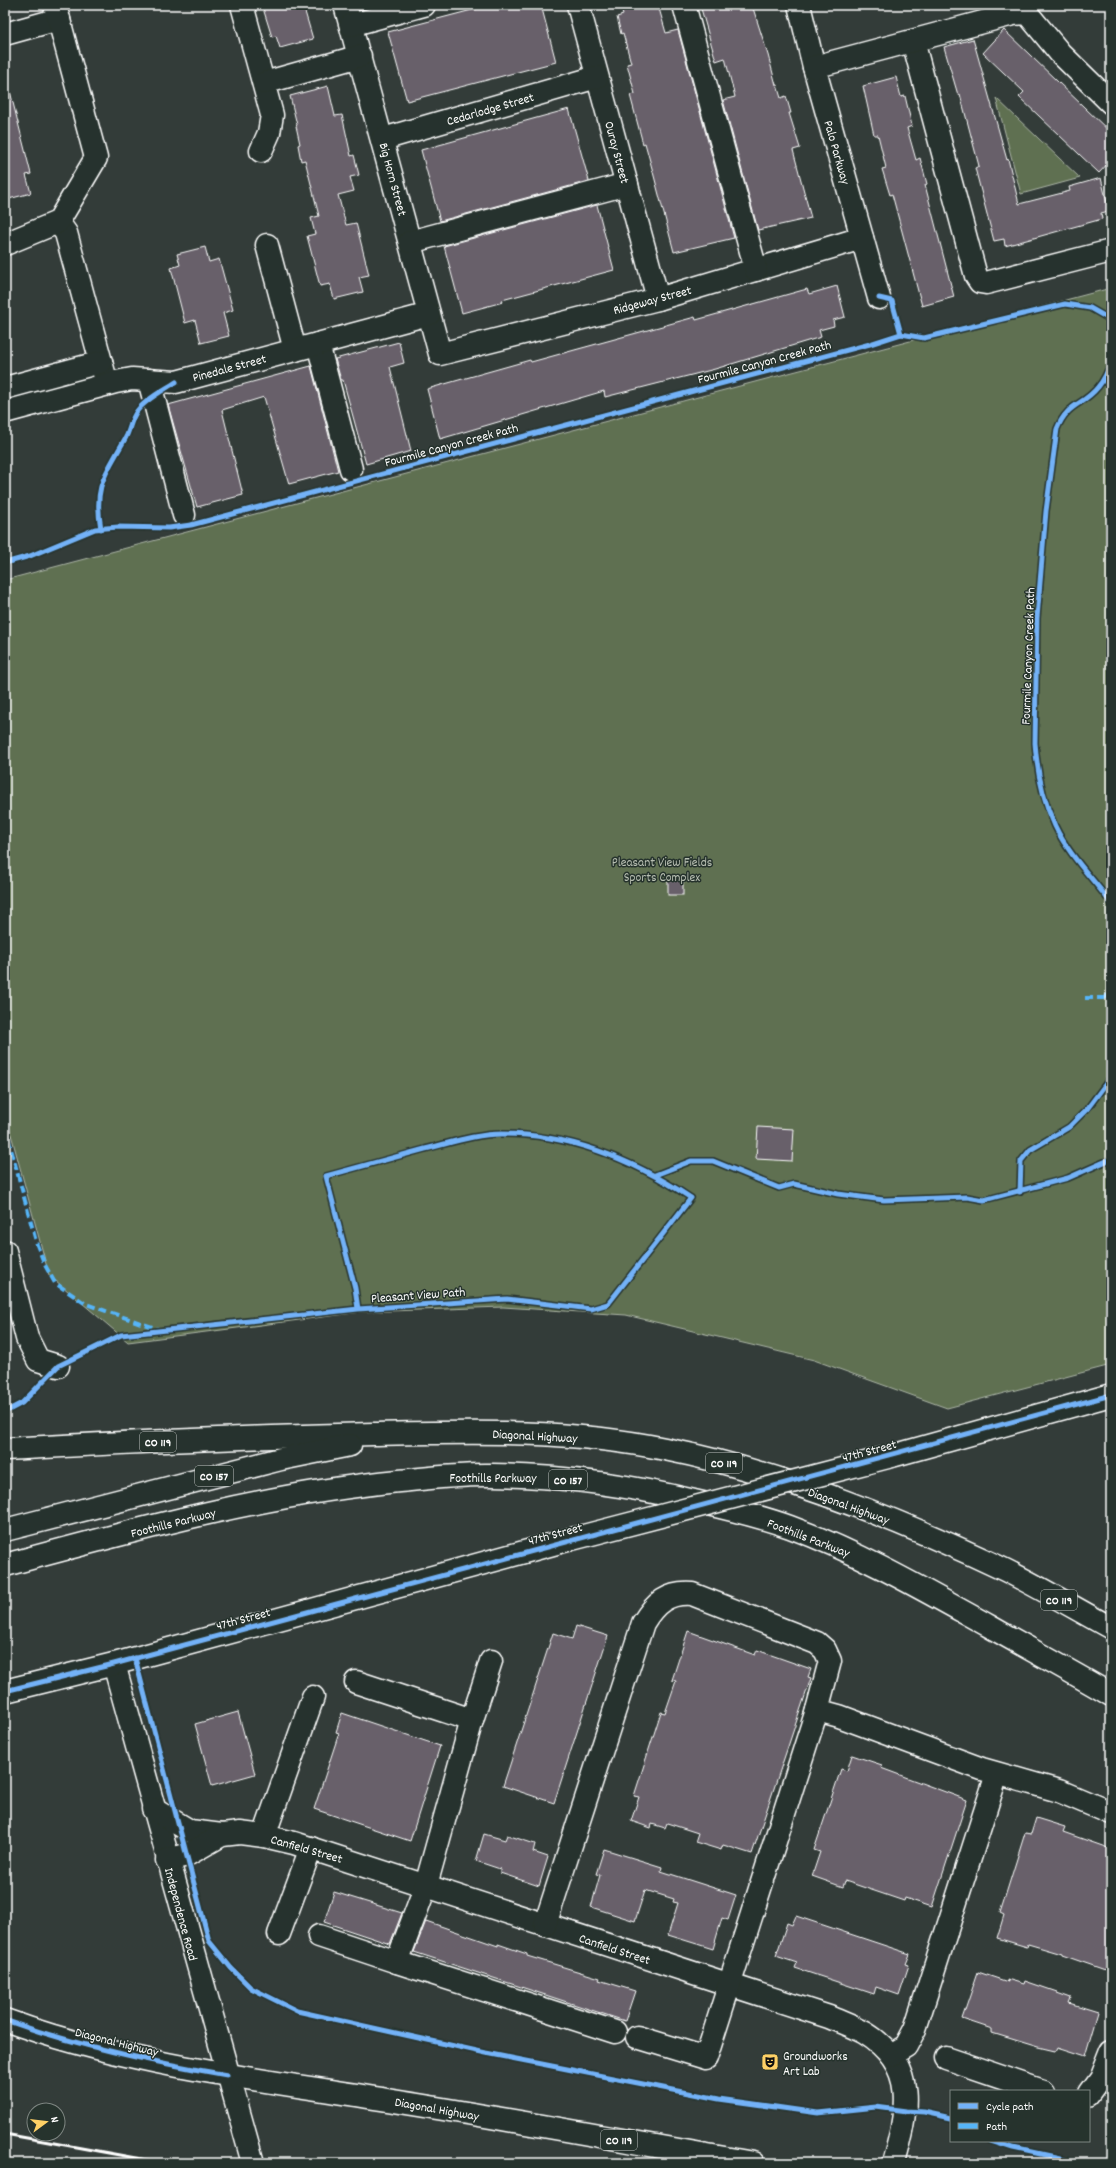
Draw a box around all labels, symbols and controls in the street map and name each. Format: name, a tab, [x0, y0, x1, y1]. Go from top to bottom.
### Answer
street label: Cedarlodge Street	[445, 89, 537, 132]
street label: Palo Parkway	[817, 118, 854, 188]
street label: Ouray Street	[598, 119, 633, 186]
street label: Big Horn Street	[373, 141, 411, 219]
street label: Ridgeway Street	[611, 282, 694, 321]
street label: Fourmile Canyon Creek Path	[696, 336, 834, 390]
street label: Pinedale Street	[191, 350, 269, 388]
street label: Fourmile Canyon Creek Path	[383, 419, 521, 473]
street label: Fourmile Canyon Creek Path	[1018, 587, 1041, 725]
park label: Pleasant View Fields Sports Complex	[612, 854, 712, 888]
street label: Pleasant View Path	[370, 1284, 466, 1309]
street label: Diagonal Highway	[492, 1426, 579, 1449]
road number: CO 119	[140, 1432, 176, 1452]
street label: 47th Street	[840, 1436, 899, 1469]
road number: CO 119	[706, 1453, 742, 1473]
road number: CO 157	[195, 1466, 233, 1486]
street label: Foothills Parkway	[449, 1470, 537, 1489]
road number: CO 157	[549, 1470, 587, 1490]
street label: Diagonal Highway	[805, 1484, 892, 1531]
street label: Foothills Parkway	[129, 1505, 219, 1544]
street label: Foothills Parkway	[764, 1515, 853, 1564]
street label: 47th Street	[526, 1519, 585, 1552]
road number: CO 119	[1041, 1590, 1077, 1610]
street label: 47th Street	[214, 1604, 273, 1637]
street label: Canfield Street	[268, 1831, 345, 1870]
street label: Independence Road	[158, 1866, 201, 1963]
street label: Canfield Street	[576, 1930, 653, 1971]
street label: Diagonal Highway	[73, 2024, 161, 2063]
place label: Groundworks Art Lab	[783, 2048, 848, 2082]
theatre icon: Groundworks Art Lab	[760, 2052, 780, 2072]
legend	[950, 2090, 1090, 2142]
street label: Diagonal Highway	[393, 2094, 481, 2127]
text: Cycle path	[986, 2099, 1034, 2116]
north arrow	[26, 2102, 66, 2142]
text: N	[45, 2115, 62, 2125]
text: Path	[986, 2119, 1007, 2136]
road number: CO 119	[601, 2130, 637, 2150]

